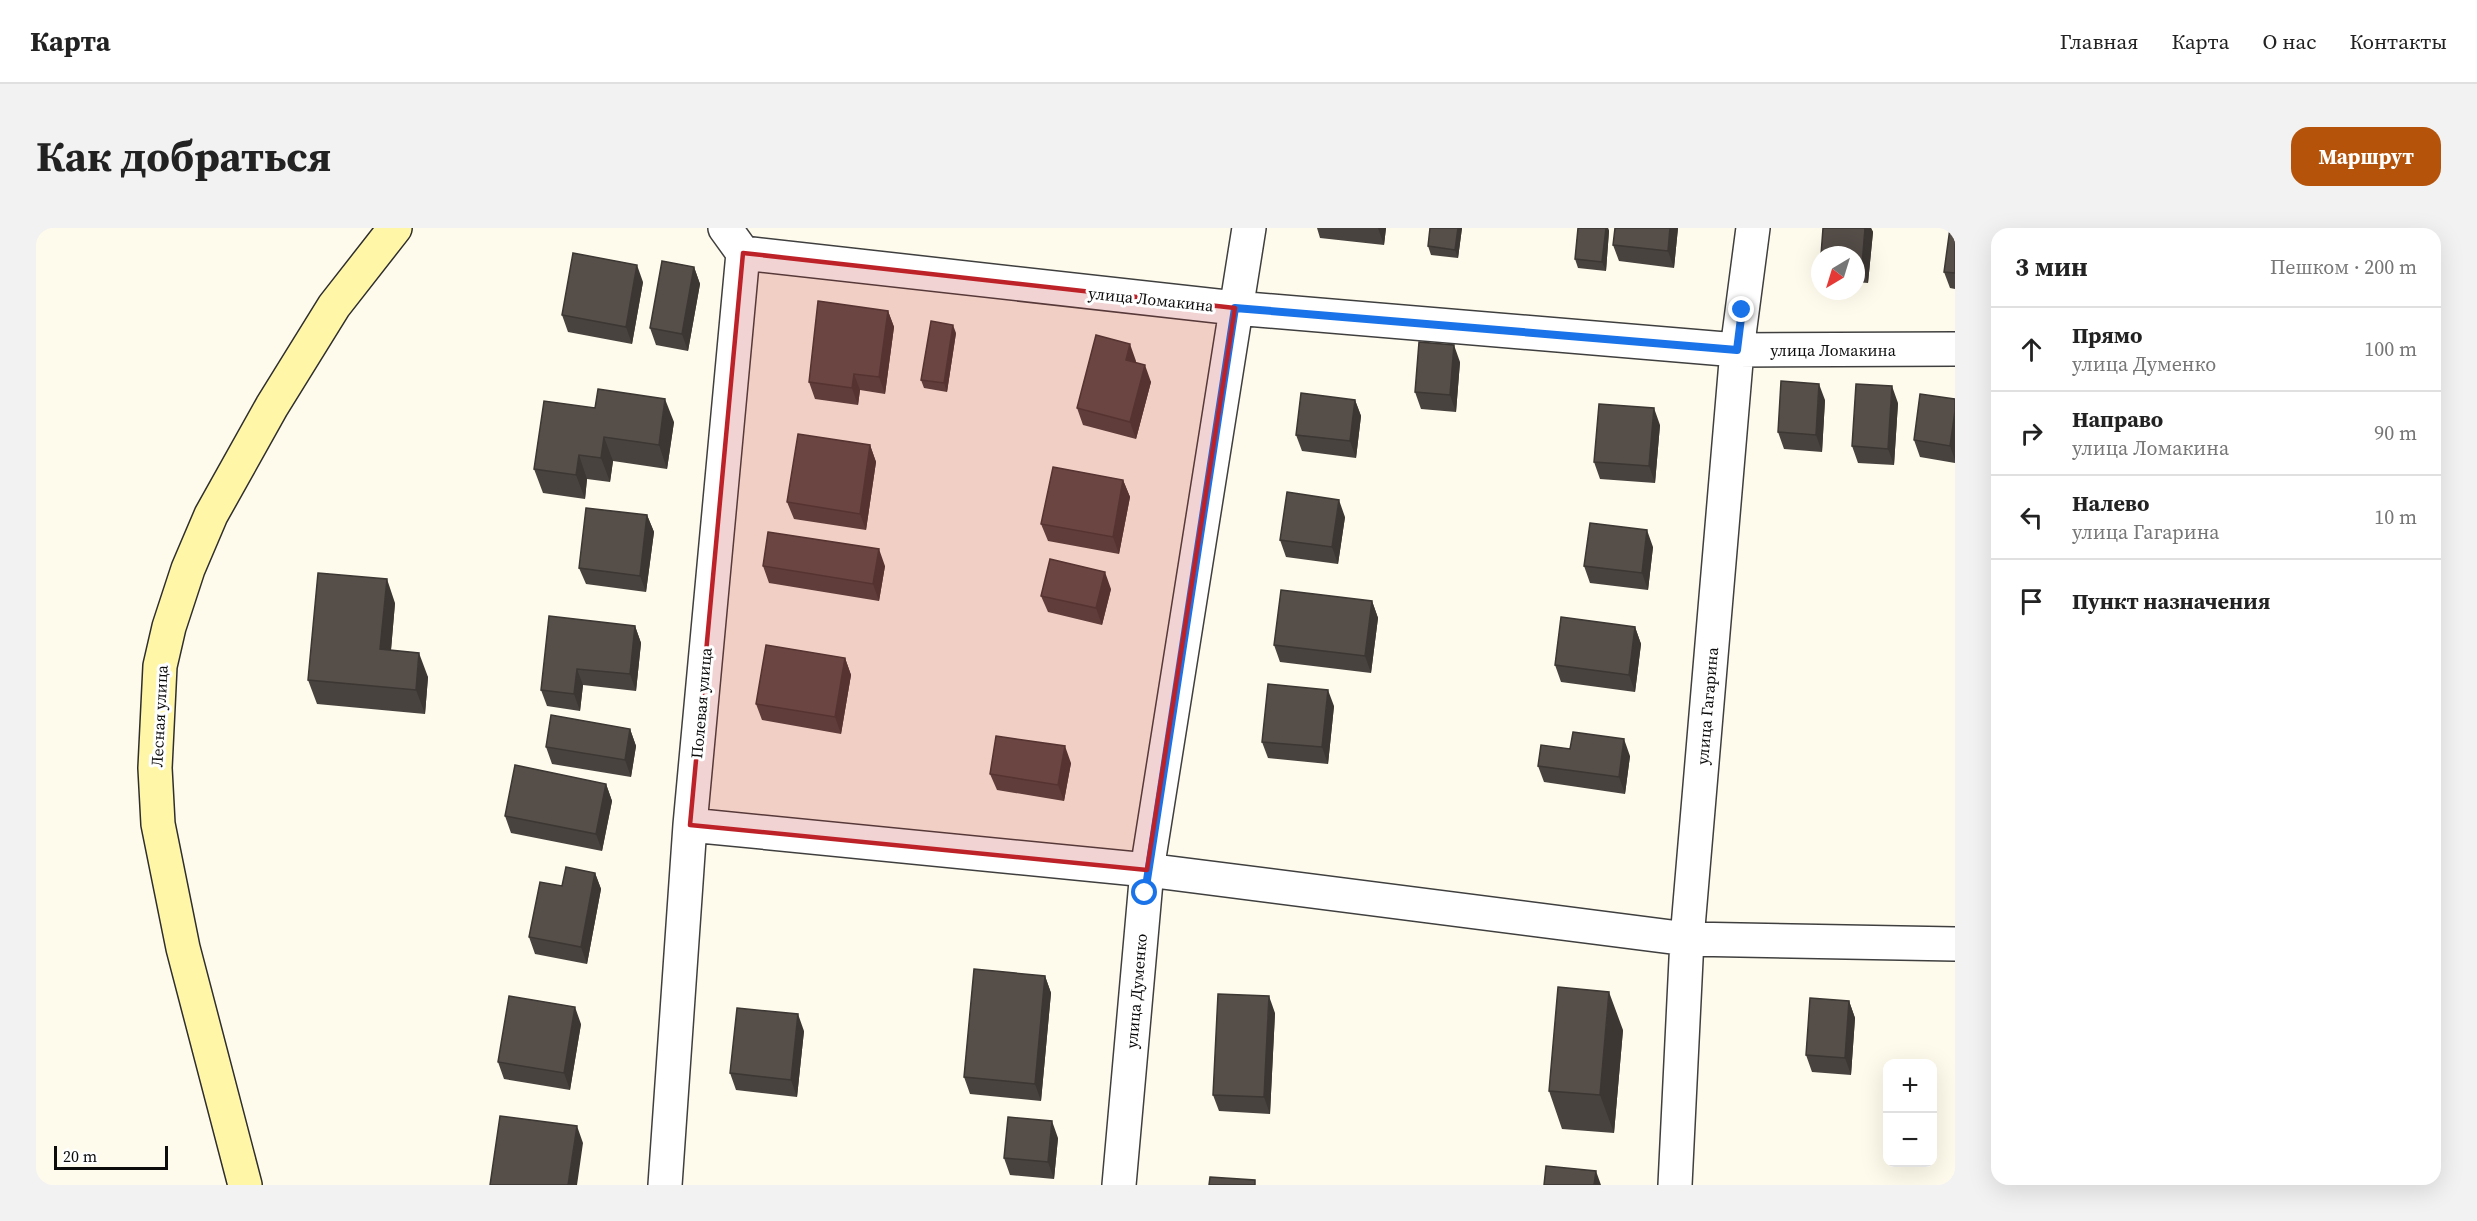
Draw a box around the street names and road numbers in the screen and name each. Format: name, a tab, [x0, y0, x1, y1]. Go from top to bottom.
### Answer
street label: улица Ломакина	[1087, 281, 1215, 317]
street label: улица Ломакина	[1770, 339, 1897, 361]
street label: улица Гагарина	[1691, 645, 1723, 766]
street label: Полевая улица	[685, 646, 717, 759]
street label: Лесная улица	[145, 664, 173, 768]
street label: улица Думенко	[1120, 932, 1152, 1049]

